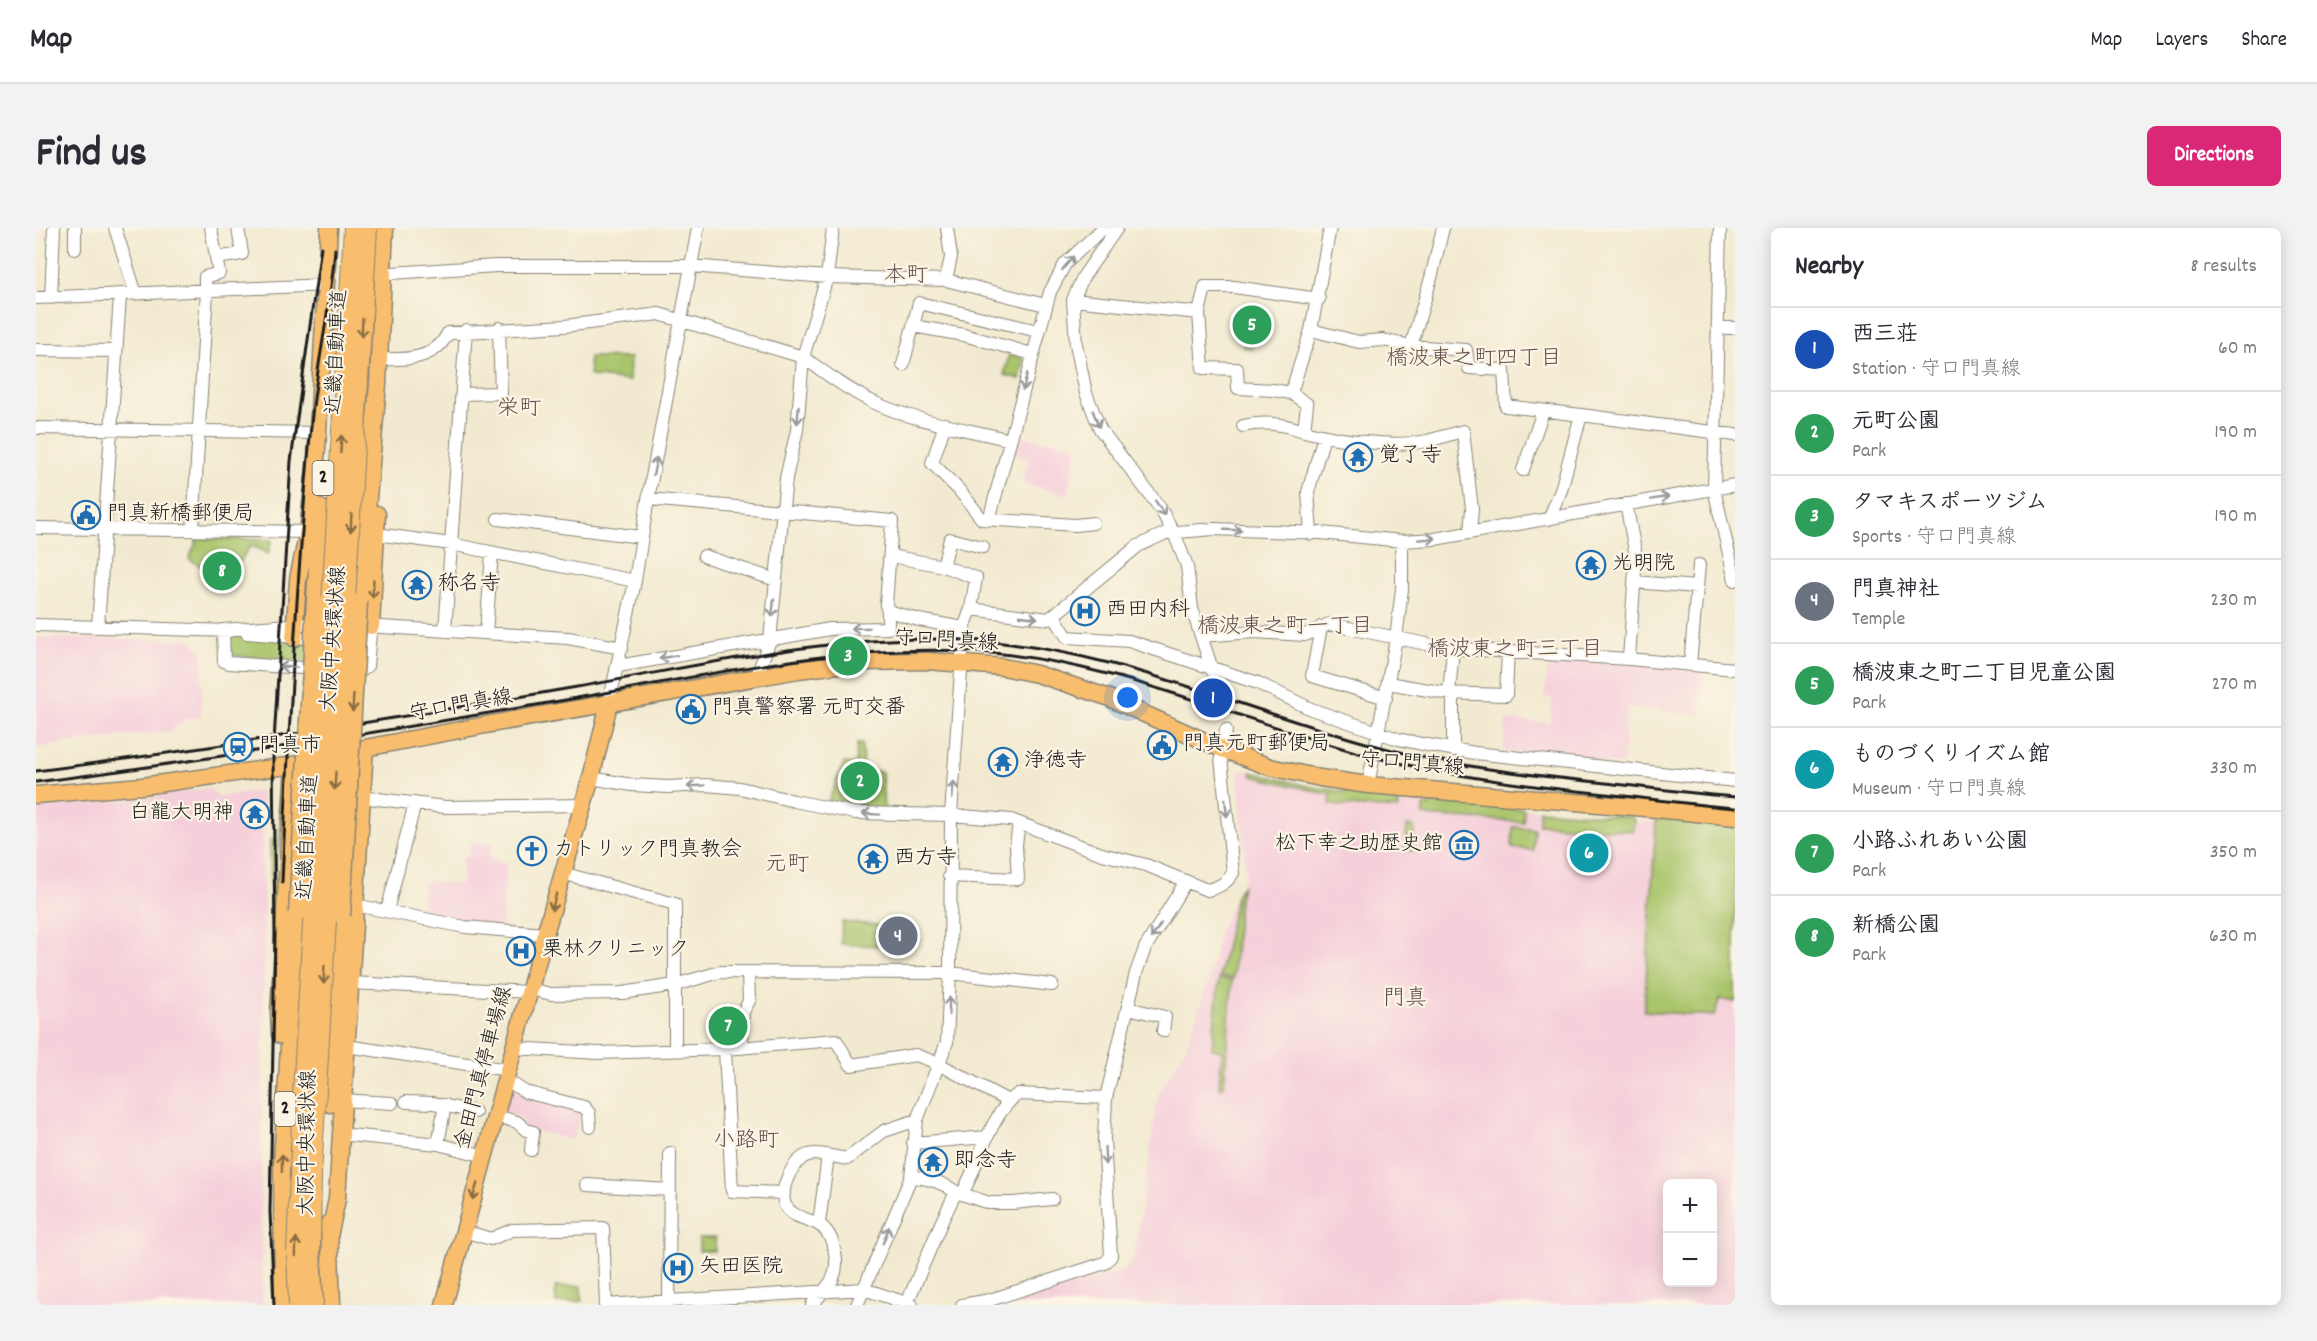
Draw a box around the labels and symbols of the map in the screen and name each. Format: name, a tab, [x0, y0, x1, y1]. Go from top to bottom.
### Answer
one-way arrow	[1061, 256, 1075, 271]
district label: 本町	[884, 261, 928, 292]
street label: 近畿自動車道	[320, 288, 356, 416]
pin: 5	[1232, 302, 1272, 348]
one-way arrow	[357, 318, 368, 338]
district label: 橋波東之町四丁目	[1386, 344, 1562, 375]
one-way arrow	[1019, 373, 1030, 392]
district label: 栄町	[497, 394, 541, 425]
one-way arrow	[792, 405, 803, 425]
one-way arrow	[1091, 409, 1102, 427]
one-way arrow	[336, 434, 347, 454]
temple icon: 覚了寺	[1342, 441, 1374, 473]
place label: 覚了寺	[1379, 442, 1442, 472]
one-way arrow	[650, 457, 661, 477]
road number: 2	[312, 461, 334, 495]
one-way arrow	[1650, 493, 1670, 504]
public building icon: 門真新橋郵便局	[70, 499, 102, 531]
one-way arrow	[1154, 499, 1166, 516]
place label: 門真新橋郵便局	[107, 500, 254, 530]
one-way arrow	[345, 512, 356, 532]
one-way arrow	[1222, 524, 1242, 535]
one-way arrow	[1417, 534, 1436, 545]
pin: 8	[202, 548, 242, 594]
temple icon: 光明院	[1575, 549, 1607, 581]
place label: 光明院	[1612, 550, 1675, 580]
street label: 大阪中央環状線	[315, 565, 355, 713]
temple icon: 称名寺	[401, 569, 433, 601]
place label: 称名寺	[438, 570, 501, 600]
one-way arrow	[368, 579, 379, 599]
hospital icon: 西田内科	[1069, 595, 1101, 627]
place label: 西田内科	[1106, 596, 1190, 626]
one-way arrow	[767, 598, 778, 618]
one-way arrow	[1019, 611, 1038, 622]
district label: 橋波東之町一丁目	[1197, 612, 1373, 643]
one-way arrow	[851, 622, 871, 634]
street label: 守口門真線	[893, 624, 999, 660]
pin: 3	[828, 634, 868, 678]
district label: 橋波東之町三丁目	[1427, 635, 1603, 666]
one-way arrow	[659, 652, 678, 663]
one-way arrow	[278, 662, 298, 673]
pin: 1	[1194, 676, 1232, 720]
street label: 守口門真線	[407, 683, 515, 731]
your location	[1113, 683, 1142, 712]
one-way arrow	[348, 692, 359, 712]
public building icon: 門真警察署 元町交番	[675, 693, 707, 725]
place label: 門真警察署 元町交番	[712, 694, 906, 724]
public building icon: 門真元町郵便局	[1146, 729, 1178, 761]
place label: 門真元町郵便局	[1183, 730, 1330, 760]
station icon: 門真市	[222, 731, 254, 763]
place label: 門真市	[259, 732, 322, 762]
street label: 守口門真線	[1358, 745, 1466, 785]
temple icon: 浄徳寺	[987, 746, 1019, 778]
place label: 浄徳寺	[1024, 747, 1087, 777]
pin: 2	[840, 758, 880, 804]
one-way arrow	[330, 770, 341, 790]
street label: 近畿自動車道	[291, 773, 327, 901]
one-way arrow	[686, 780, 706, 791]
one-way arrow	[948, 781, 959, 801]
one-way arrow	[1221, 797, 1232, 817]
temple icon: 白龍大明神	[239, 798, 271, 830]
place label: 白龍大明神	[129, 799, 234, 829]
one-way arrow	[862, 808, 882, 819]
museum icon: 松下幸之助歴史館	[1448, 829, 1480, 861]
place label: 松下幸之助歴史館	[1275, 830, 1443, 860]
pin: 6	[1570, 830, 1608, 876]
church icon: カトリック門真教会	[516, 835, 548, 867]
place label: カトリック門真教会	[553, 836, 742, 866]
temple icon: 西方寺	[857, 843, 889, 875]
place label: 西方寺	[894, 844, 957, 874]
district label: 元町	[765, 850, 809, 881]
one-way arrow	[547, 892, 559, 911]
pin: 4	[878, 914, 918, 958]
one-way arrow	[1150, 922, 1162, 939]
hospital icon: 栗林クリニック	[505, 935, 537, 967]
place label: 栗林クリニック	[542, 936, 689, 966]
one-way arrow	[318, 965, 329, 985]
street label: 金田門真停車場線	[449, 983, 521, 1153]
district label: 門真	[1383, 984, 1427, 1015]
one-way arrow	[943, 997, 955, 1017]
pin: 7	[708, 1004, 748, 1048]
street label: 大阪中央環状線	[293, 1069, 325, 1217]
road number: 2	[274, 1092, 296, 1126]
district label: 小路町	[713, 1126, 779, 1157]
temple icon: 即念寺	[917, 1146, 949, 1178]
one-way arrow	[1099, 1146, 1110, 1166]
place label: 即念寺	[954, 1147, 1017, 1177]
one-way arrow	[276, 1153, 288, 1173]
one-way arrow	[468, 1181, 480, 1200]
one-way arrow	[881, 1227, 892, 1245]
one-way arrow	[290, 1237, 302, 1257]
hospital icon: 矢田医院	[662, 1252, 694, 1284]
place label: 矢田医院	[699, 1253, 783, 1283]

